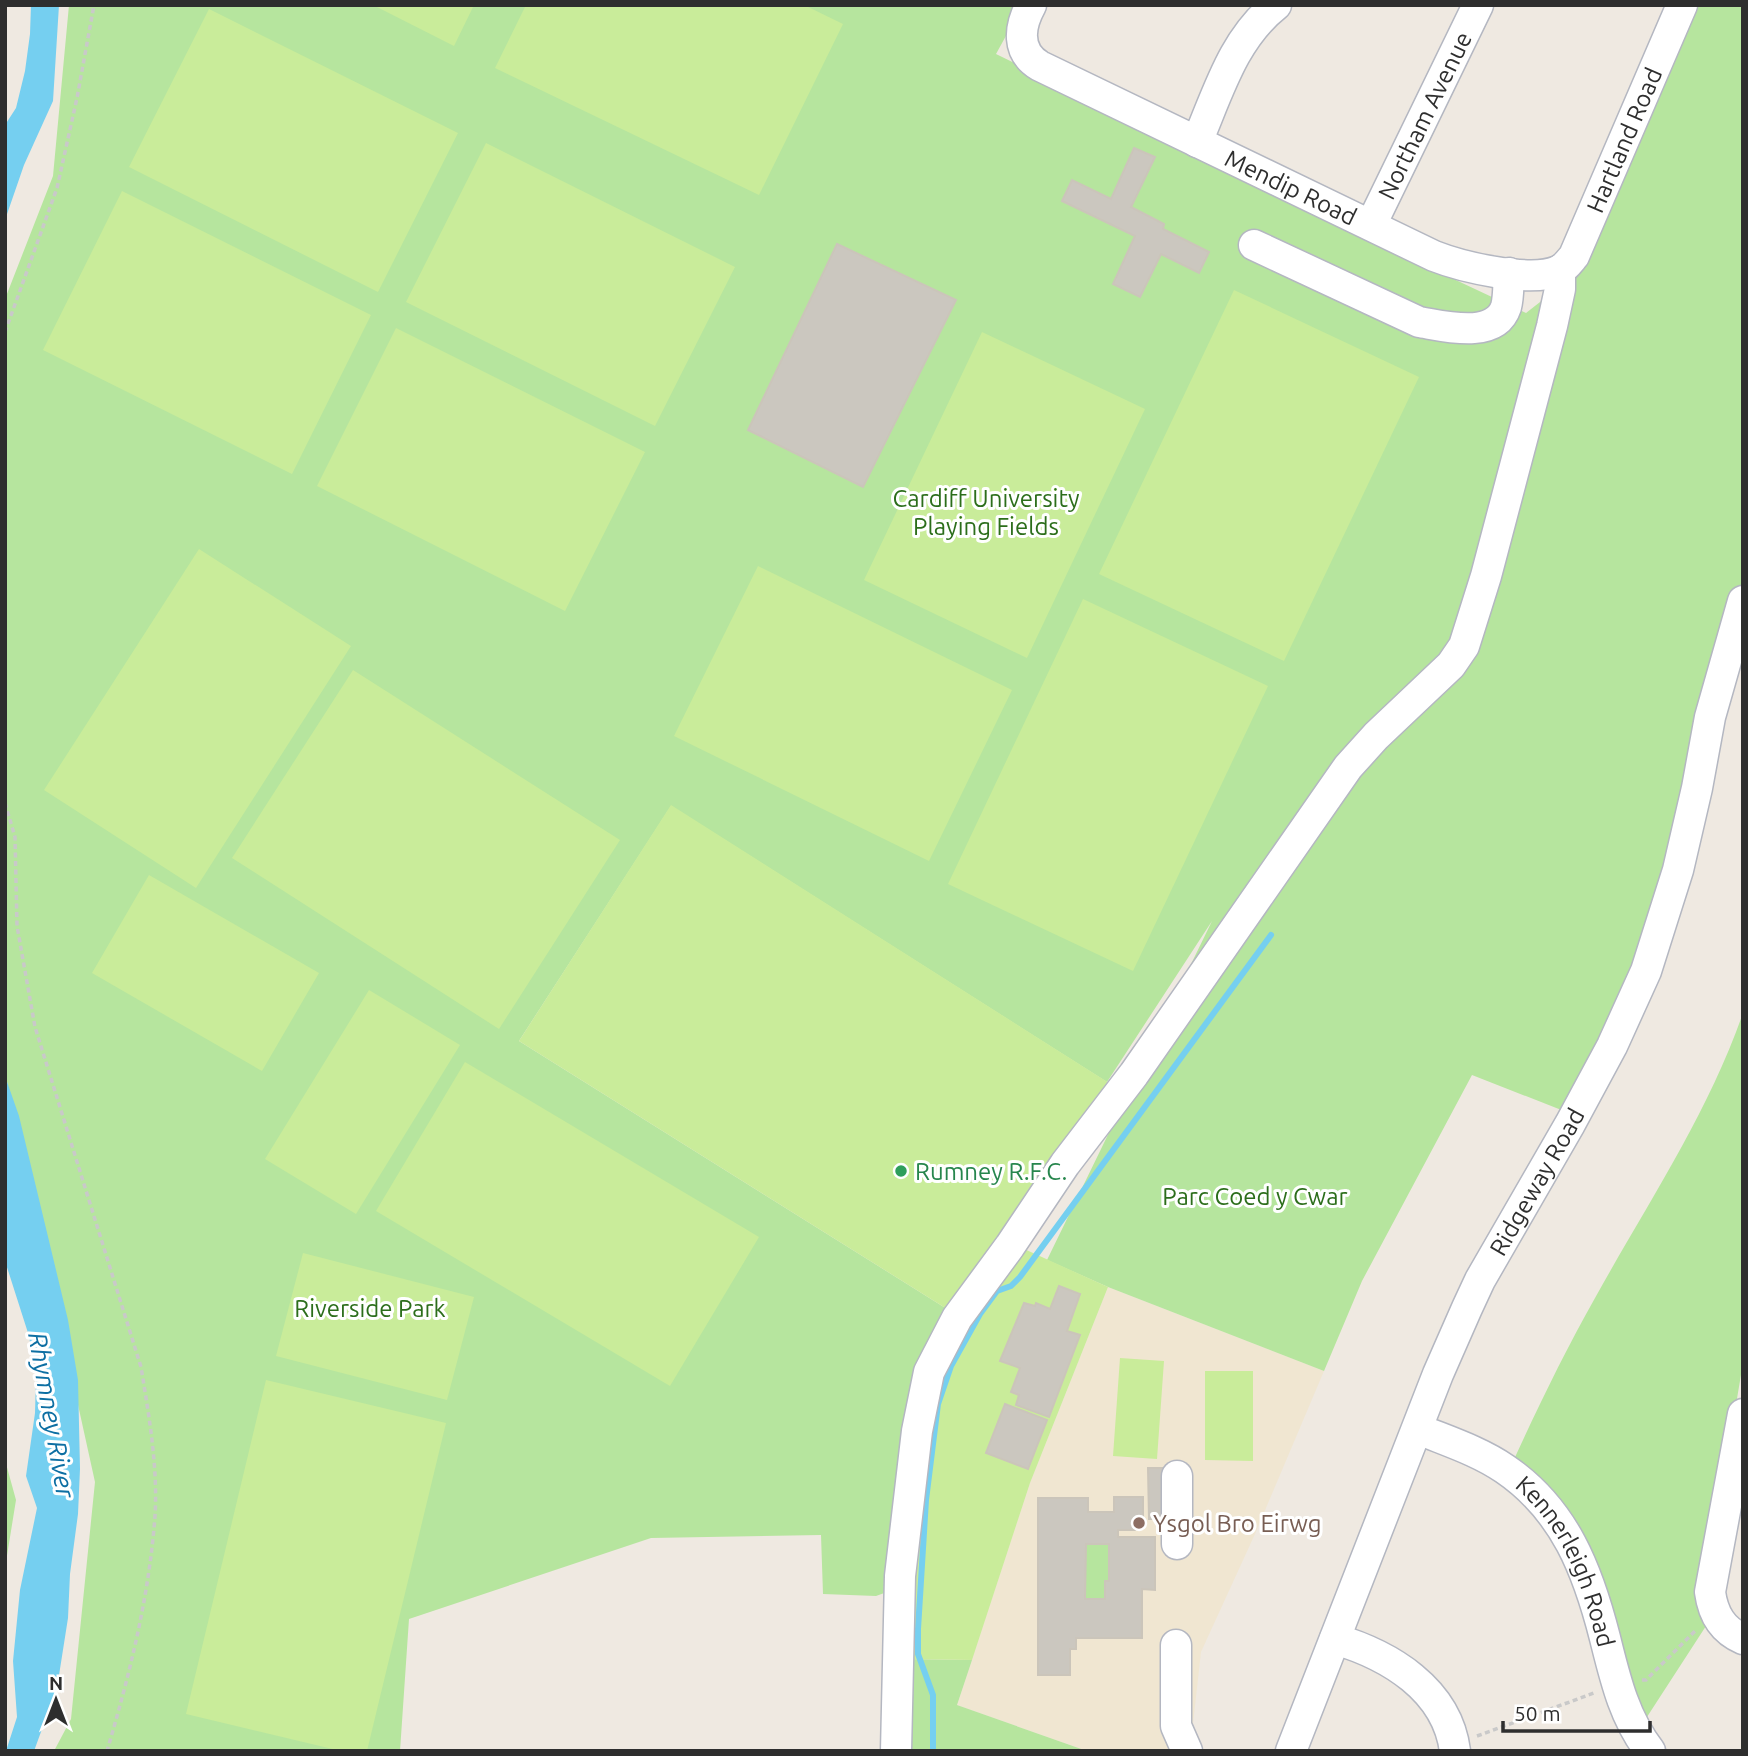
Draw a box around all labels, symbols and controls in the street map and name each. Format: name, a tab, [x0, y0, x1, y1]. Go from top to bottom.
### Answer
street label: Northam Avenue	[1372, 27, 1477, 203]
street label: Hartland Road	[1581, 64, 1667, 217]
street label: Mendip Road	[1221, 144, 1361, 230]
park label: Cardiff University Playing Fields	[893, 485, 1080, 540]
street label: Ridgeway Road	[1484, 1104, 1589, 1260]
place label: Rumney R.F.C.	[915, 1158, 1068, 1185]
marker: Rumney R.F.C.	[893, 1163, 909, 1179]
park label: Parc Coed y Cwar	[1162, 1183, 1348, 1210]
park label: Riverside Park	[294, 1295, 446, 1322]
water label: Rhymney River	[23, 1330, 81, 1501]
street label: Kennerleigh Road	[1511, 1470, 1620, 1649]
place label: Ysgol Bro Eirwg	[1153, 1510, 1322, 1537]
marker: Ysgol Bro Eirwg	[1131, 1515, 1147, 1531]
north arrow	[21, 1665, 91, 1735]
text: N	[49, 1672, 63, 1694]
scale bar	[1503, 1690, 1650, 1734]
text: 50 m	[1514, 1701, 1561, 1725]

